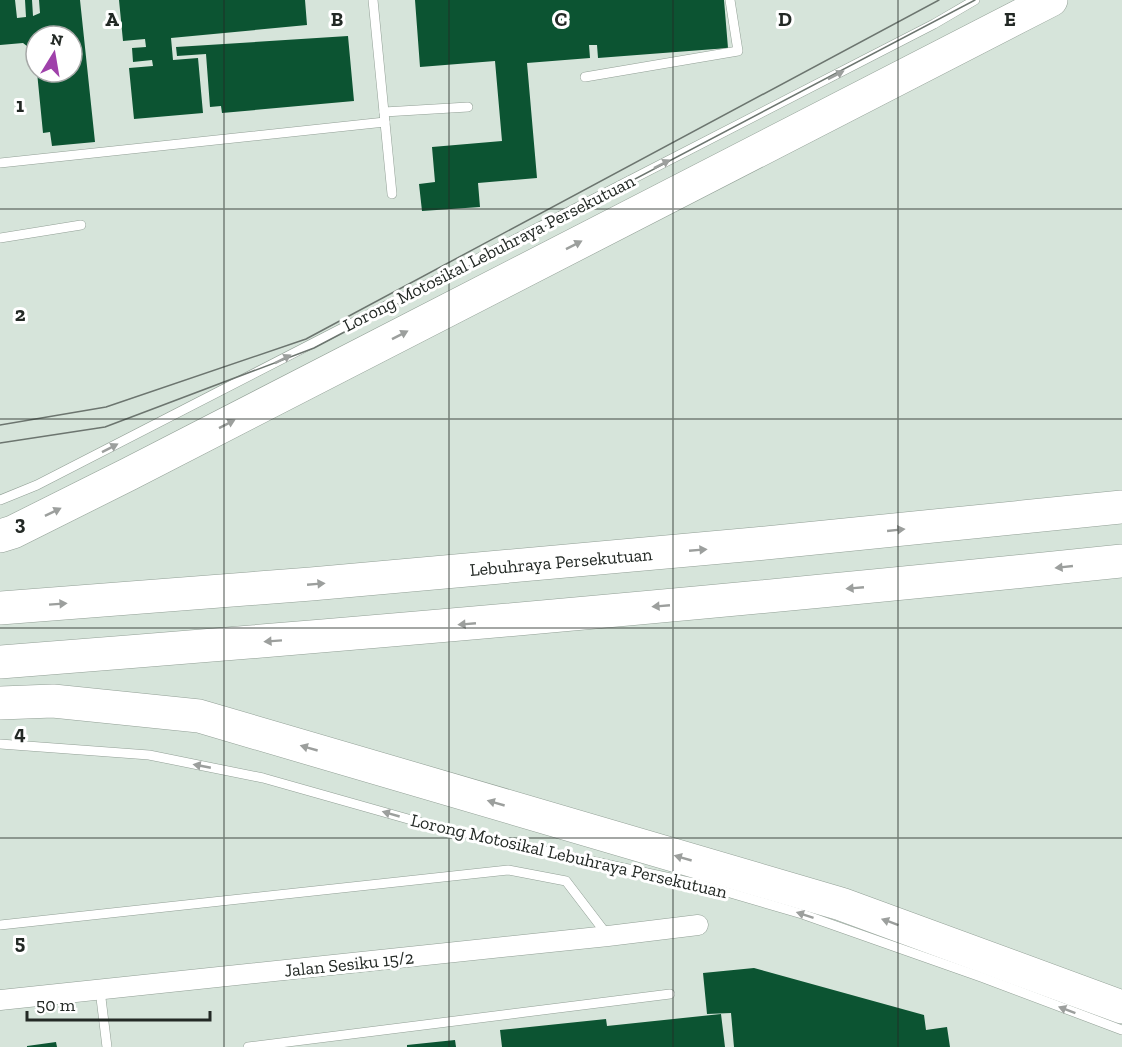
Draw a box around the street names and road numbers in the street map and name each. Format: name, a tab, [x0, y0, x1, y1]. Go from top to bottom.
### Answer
street label: Lorong Motosikal Lebuhraya Persekutuan	[340, 169, 639, 336]
street label: Lebuhraya Persekutuan	[469, 543, 654, 581]
street label: Lorong Motosikal Lebuhraya Persekutuan	[409, 809, 730, 903]
street label: Jalan Sesiku 15/2	[283, 946, 415, 982]

